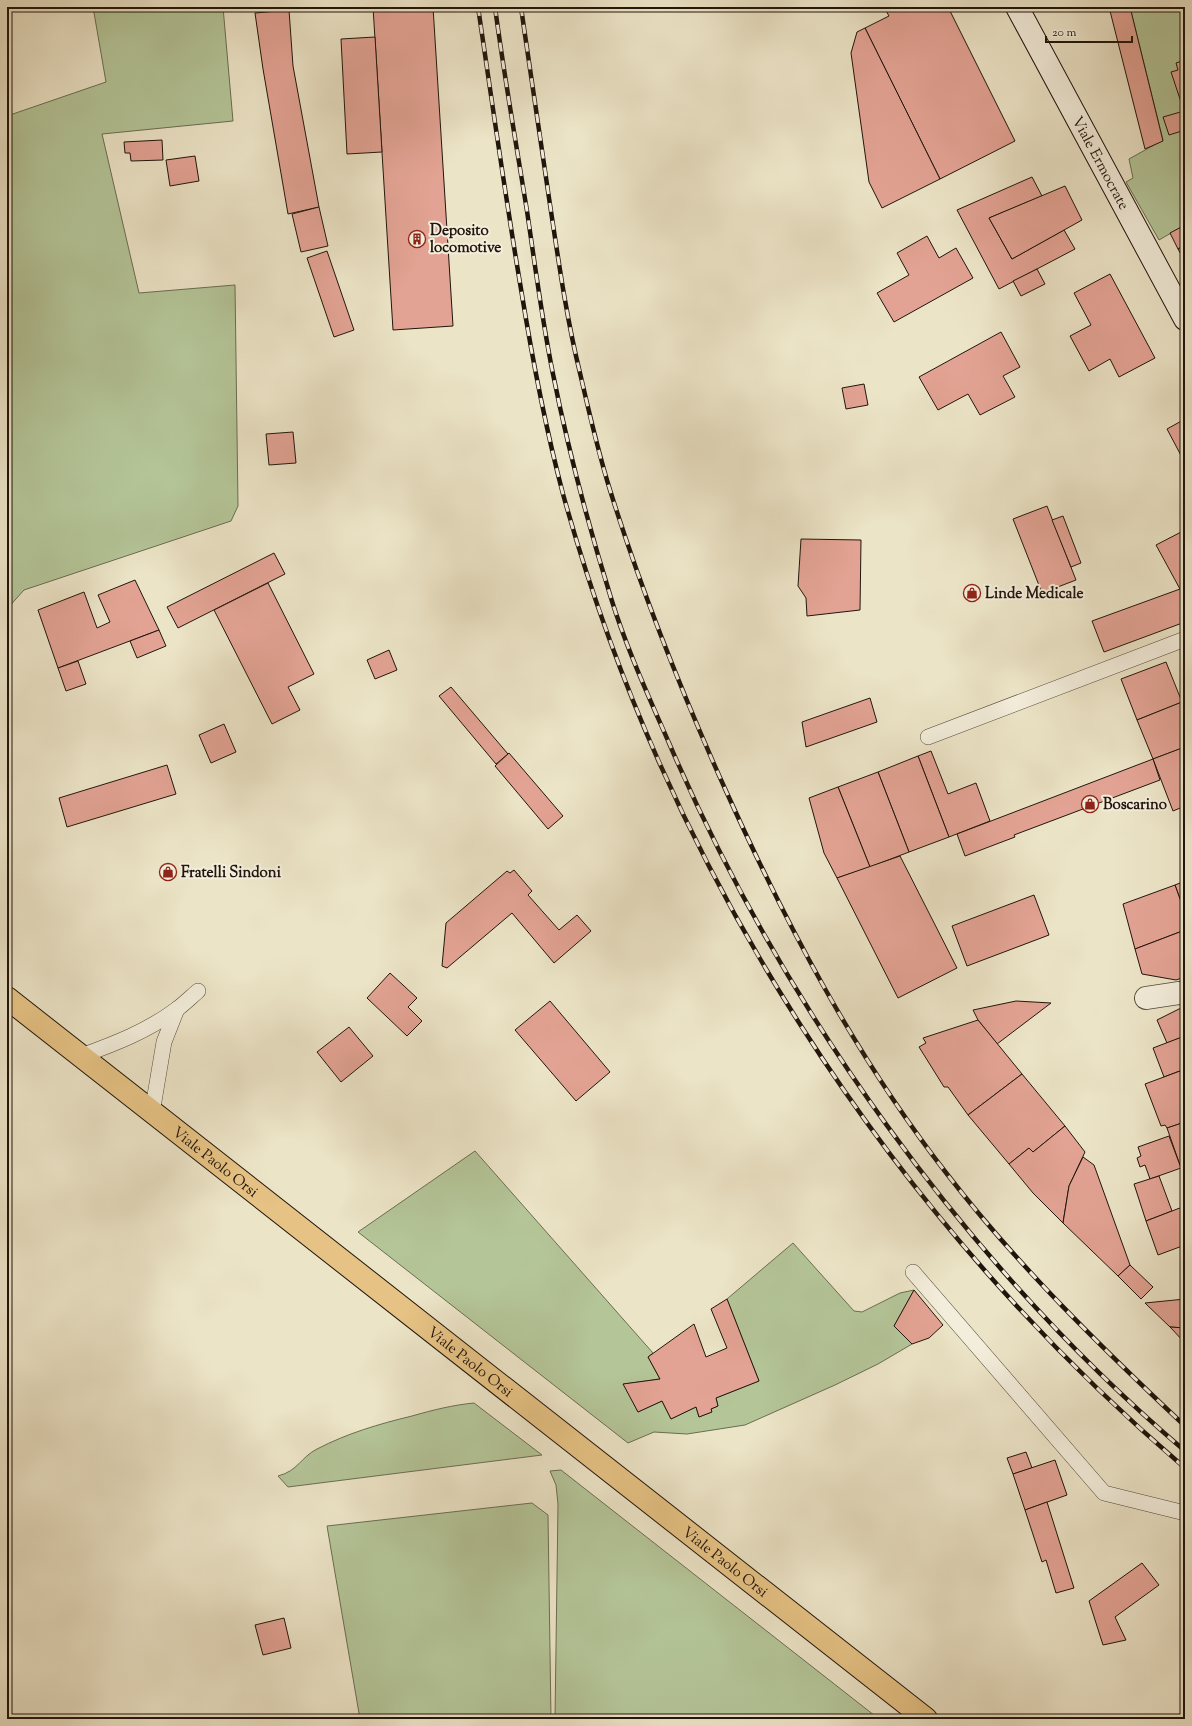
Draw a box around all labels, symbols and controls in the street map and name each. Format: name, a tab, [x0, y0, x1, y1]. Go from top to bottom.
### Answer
scale bar	[1046, 18, 1132, 44]
text: 20 m	[1052, 24, 1077, 42]
street label: Viale Ermocrate	[1066, 113, 1133, 214]
place label: Deposito locomotive	[430, 221, 501, 259]
building icon: Deposito locomotive	[407, 229, 427, 249]
shop icon: Linde Medicale	[962, 583, 982, 603]
place label: Linde Medicale	[985, 584, 1083, 605]
shop icon: Boscarino	[1080, 794, 1100, 814]
place label: Boscarino	[1103, 795, 1167, 816]
shop icon: Fratelli Sindoni	[158, 862, 178, 882]
place label: Fratelli Sindoni	[181, 863, 282, 884]
street label: Viale Paolo Orsi	[167, 1122, 262, 1203]
street label: Viale Paolo Orsi	[422, 1322, 517, 1403]
street label: Viale Paolo Orsi	[677, 1522, 772, 1603]

